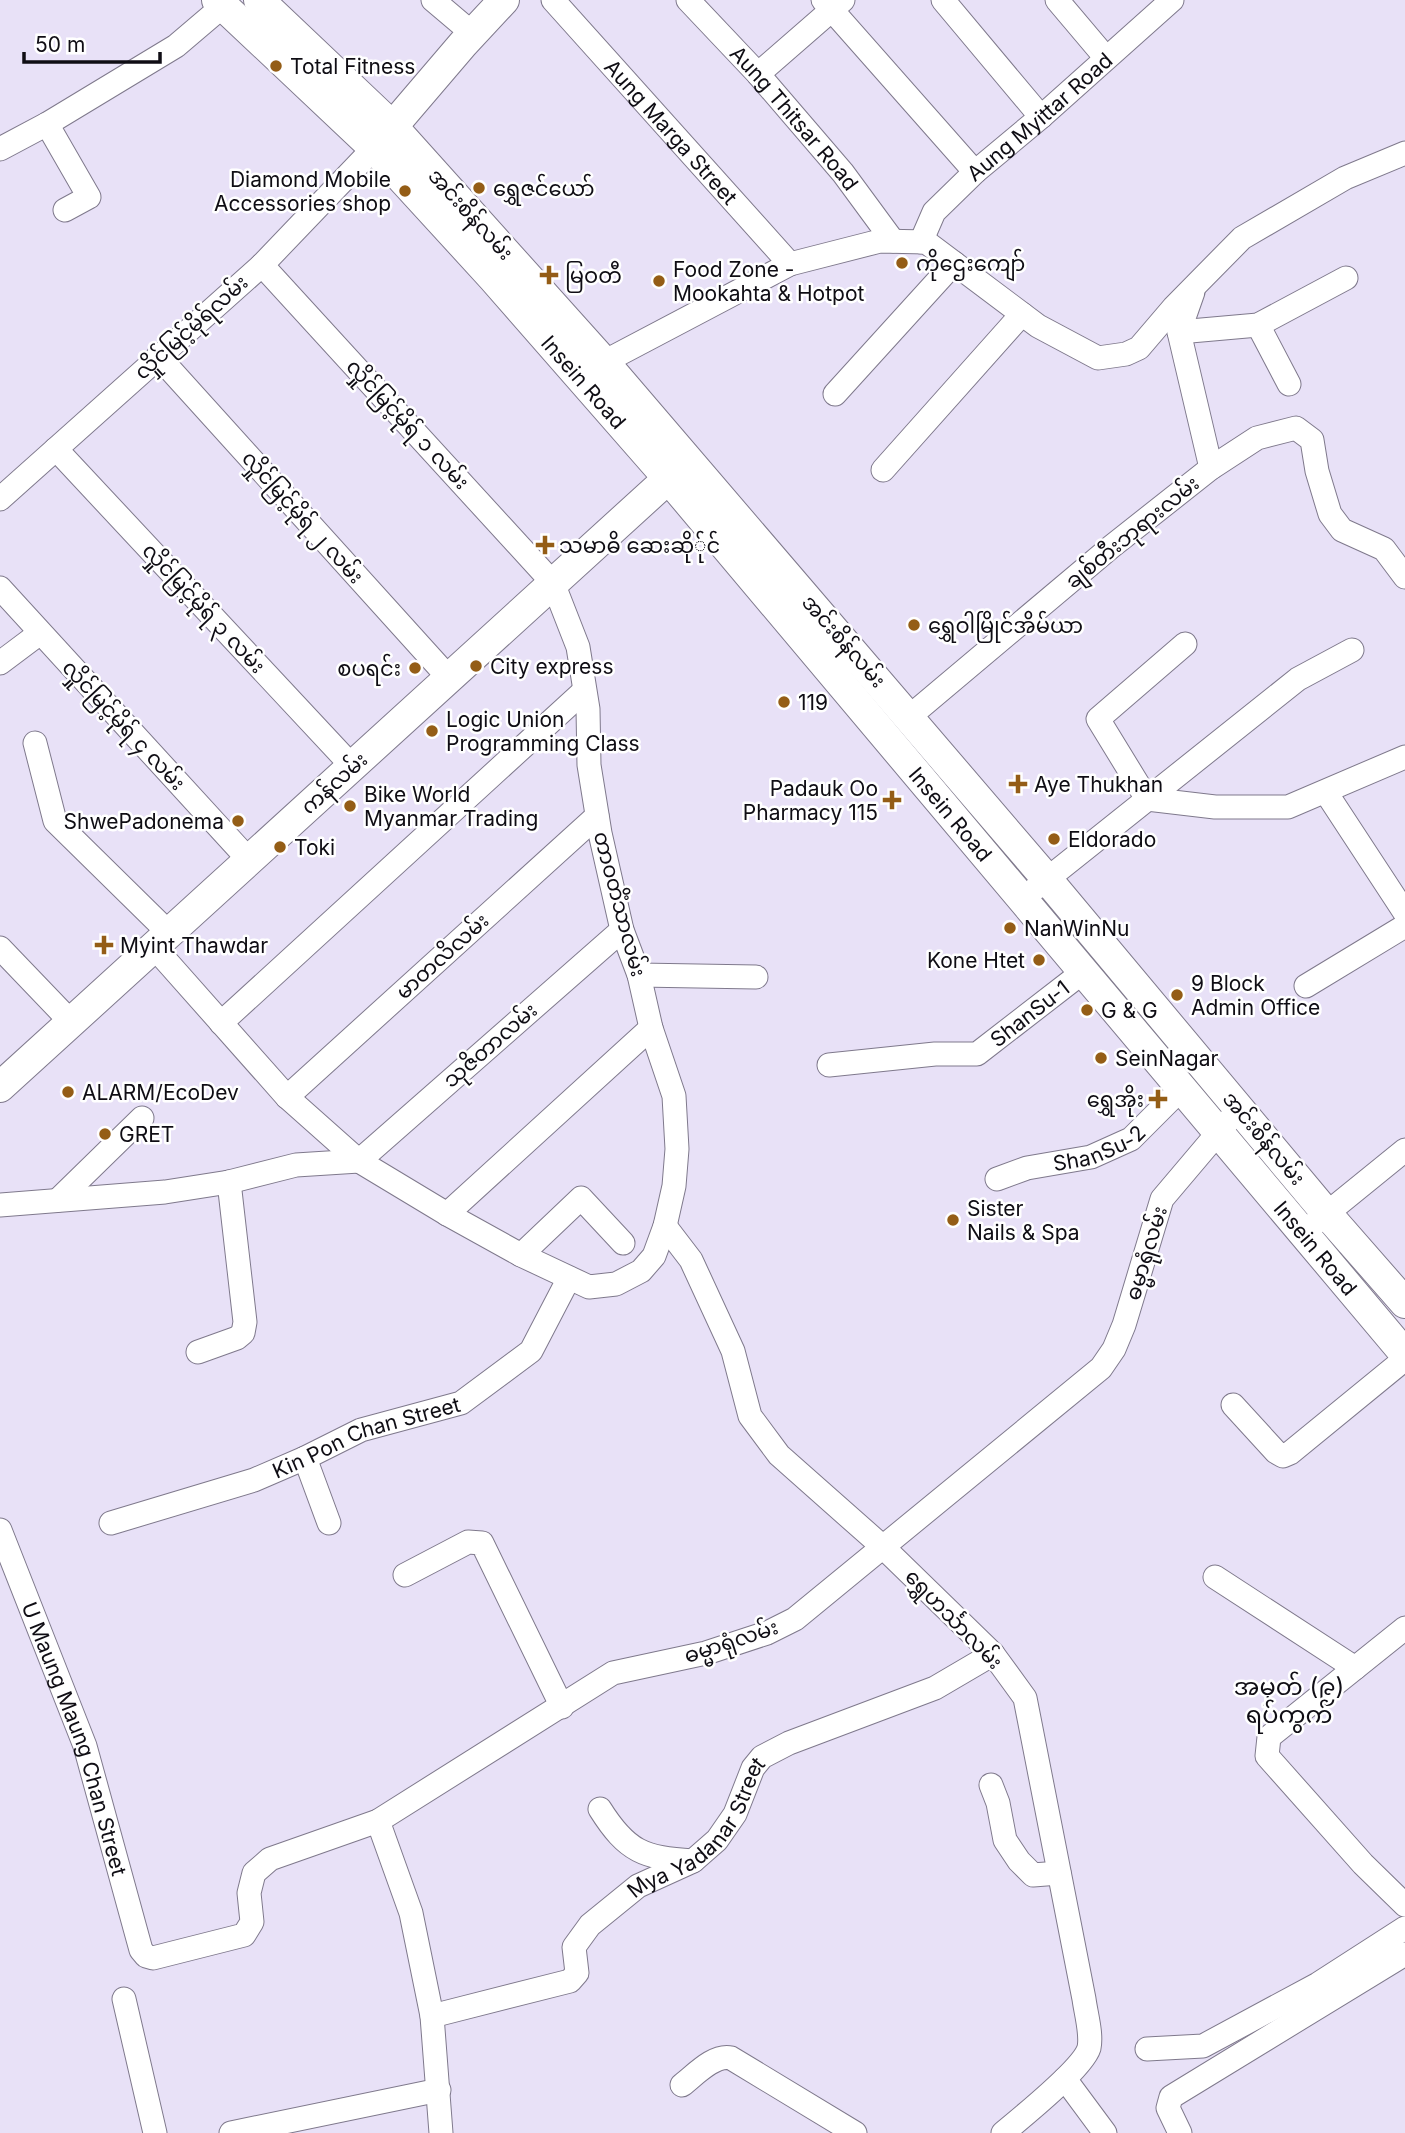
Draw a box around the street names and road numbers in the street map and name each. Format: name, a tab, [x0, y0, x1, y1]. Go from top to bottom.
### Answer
street label: Aung Thitsar Road	[725, 40, 864, 195]
street label: Aung Myittar Road	[962, 47, 1117, 186]
street label: Aung Marga Street	[600, 54, 743, 209]
street label: အင်းစိန်လမ်း	[420, 161, 521, 268]
street label: လှိုင်မြင့်မိုရ်လမ်း	[127, 267, 256, 388]
street label: Insein Road	[536, 330, 631, 434]
street label: လှိုင်မြင့်မိုရ် ၁ လမ်း	[338, 352, 477, 498]
street label: လှိုင်မြင့်မိုရ် ၂ လမ်း	[233, 444, 371, 592]
street label: ချစ်တီးဘုရားလမ်း	[1058, 468, 1208, 598]
street label: လှိုင်မြင့်မိုရ် ၃ လမ်း	[134, 536, 273, 682]
street label: အင်းစိန်လမ်း	[793, 588, 893, 696]
street label: လှိုင်မြင့်မိုရ် ၄ လမ်း	[54, 653, 193, 799]
street label: ကန်လမ်း	[294, 744, 376, 823]
street label: Insein Road	[904, 762, 998, 866]
street label: တာဝတိံသာလမ်း	[589, 828, 654, 979]
street label: မာတလိလမ်း	[388, 906, 494, 1004]
street label: ShanSu-1	[985, 975, 1074, 1052]
street label: သုဇိတာလမ်း	[436, 995, 545, 1096]
street label: အင်းစိန်လမ်း	[1214, 1084, 1313, 1193]
street label: ShanSu-2	[1051, 1120, 1150, 1176]
street label: Insein Road	[1269, 1196, 1363, 1300]
street label: ဓမ္မာရုံလမ်း	[1117, 1202, 1177, 1305]
street label: Kin Pon Chan Street	[268, 1391, 463, 1483]
street label: ရွှေဟင်္သာလမ်း	[896, 1562, 1010, 1678]
street label: U Maung Maung Chan Street	[17, 1598, 132, 1878]
street label: ဓမ္မာရုံလမ်း	[680, 1611, 783, 1673]
street label: Mya Yadanar Street	[622, 1751, 770, 1902]

